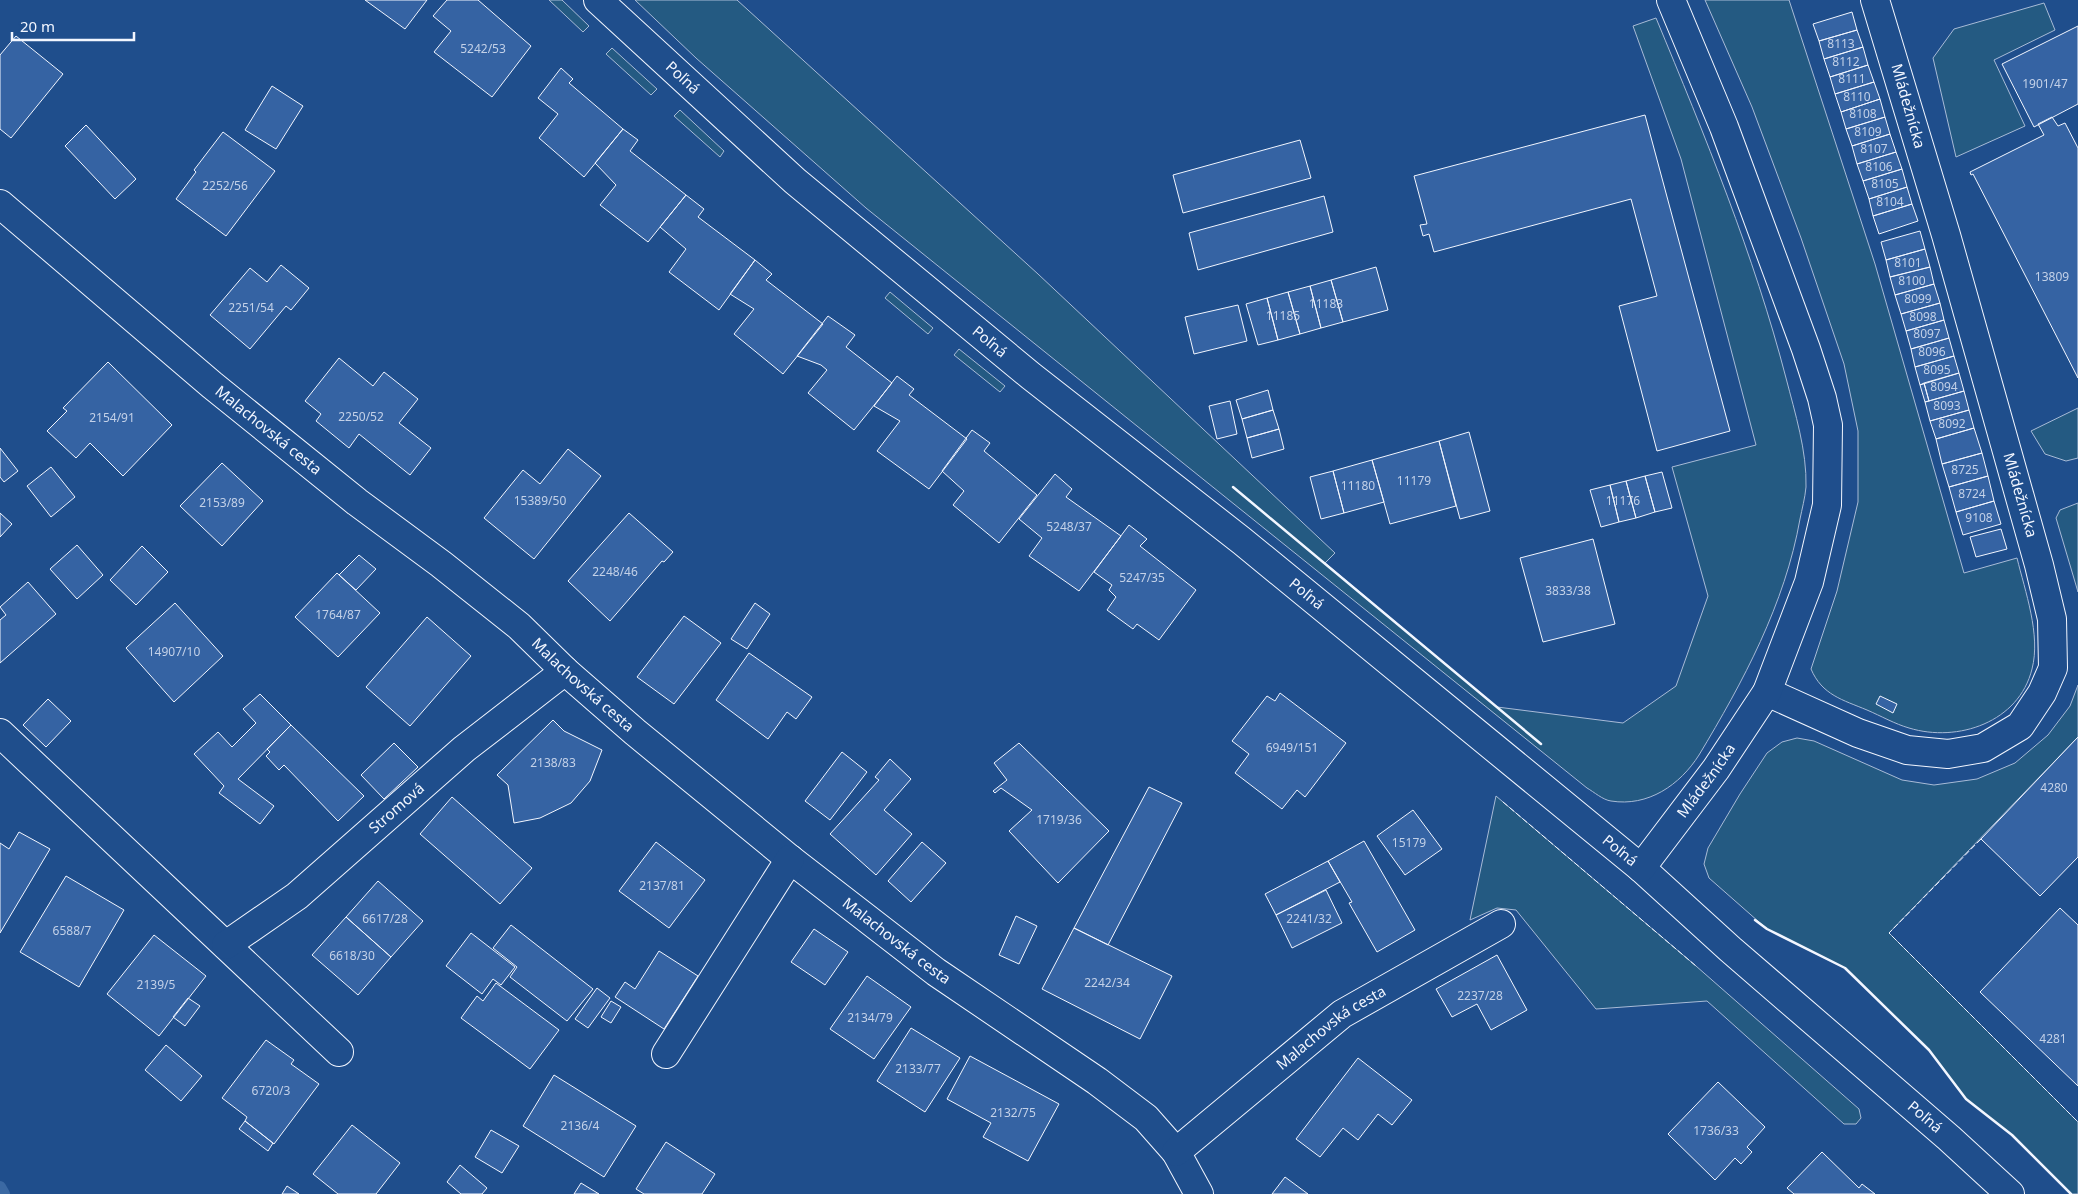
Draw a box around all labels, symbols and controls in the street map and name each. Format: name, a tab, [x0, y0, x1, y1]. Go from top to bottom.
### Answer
scale bar	[12, 10, 135, 42]
text: 20 m	[20, 16, 55, 36]
house number: 8113	[1827, 35, 1855, 52]
house number: 5242/53	[460, 40, 506, 57]
house number: 8112	[1832, 53, 1860, 70]
street label: Poľná	[662, 56, 705, 98]
street label: Mládežnícka	[1887, 61, 1931, 150]
house number: 8111	[1838, 70, 1866, 87]
house number: 1901/47	[2022, 75, 2068, 92]
house number: 8110	[1843, 88, 1871, 105]
house number: 8108	[1849, 105, 1877, 122]
house number: 8109	[1854, 123, 1882, 140]
house number: 8107	[1860, 140, 1888, 157]
house number: 8106	[1865, 158, 1893, 175]
house number: 8105	[1871, 175, 1899, 192]
house number: 2252/56	[202, 177, 248, 194]
house number: 8104	[1876, 193, 1904, 210]
house number: 8101	[1894, 254, 1922, 271]
house number: 13809	[2035, 268, 2069, 285]
house number: 8100	[1898, 272, 1926, 289]
house number: 8099	[1904, 290, 1932, 307]
house number: 11183	[1309, 295, 1343, 312]
house number: 2251/54	[228, 299, 274, 316]
house number: 11185	[1266, 307, 1300, 324]
house number: 8098	[1909, 308, 1937, 325]
street label: Poľná	[969, 321, 1012, 361]
house number: 8097	[1913, 325, 1941, 342]
house number: 8096	[1918, 343, 1946, 360]
house number: 8095	[1923, 361, 1951, 378]
house number: 8094	[1930, 378, 1958, 395]
street label: Malachovská cesta	[211, 381, 326, 479]
house number: 8093	[1933, 397, 1961, 414]
house number: 2250/52	[338, 408, 384, 425]
house number: 2154/91	[89, 409, 135, 426]
house number: 8092	[1938, 415, 1966, 432]
street label: Mládežnícka	[1999, 450, 2043, 539]
house number: 8725	[1951, 461, 1979, 478]
house number: 11179	[1397, 472, 1431, 489]
house number: 11180	[1341, 477, 1375, 494]
house number: 8724	[1958, 485, 1986, 502]
house number: 15389/50	[514, 492, 566, 509]
house number: 11176	[1606, 492, 1640, 509]
house number: 2153/89	[199, 494, 245, 511]
house number: 9108	[1965, 509, 1993, 526]
house number: 5248/37	[1046, 518, 1092, 535]
house number: 2248/46	[592, 563, 638, 580]
house number: 5247/35	[1119, 569, 1165, 586]
street label: Poľná	[1285, 573, 1329, 613]
house number: 3833/38	[1545, 582, 1591, 599]
house number: 1764/87	[315, 606, 361, 623]
street label: Malachovská cesta	[528, 633, 639, 736]
house number: 14907/10	[148, 643, 200, 660]
house number: 6949/151	[1266, 739, 1318, 756]
street label: Mládežnícka	[1672, 739, 1739, 821]
house number: 2138/83	[530, 754, 576, 771]
street label: Stromová	[364, 778, 428, 837]
house number: 4280	[2040, 779, 2068, 796]
house number: 1719/36	[1036, 811, 1082, 828]
street label: Poľná	[1599, 830, 1642, 870]
house number: 15179	[1392, 834, 1426, 851]
house number: 2137/81	[639, 877, 685, 894]
street label: Malachovská cesta	[839, 892, 955, 988]
house number: 6617/28	[362, 910, 408, 927]
house number: 2241/32	[1286, 910, 1332, 927]
house number: 6588/7	[53, 922, 92, 939]
house number: 6618/30	[329, 947, 375, 964]
house number: 2242/34	[1084, 974, 1130, 991]
house number: 2139/5	[137, 976, 176, 993]
street label: Malachovská cesta	[1271, 980, 1389, 1074]
house number: 2237/28	[1457, 987, 1503, 1004]
house number: 2134/79	[847, 1009, 893, 1026]
house number: 4281	[2039, 1030, 2067, 1047]
house number: 2133/77	[895, 1060, 941, 1077]
house number: 6720/3	[252, 1082, 291, 1099]
street label: Poľná	[1904, 1096, 1947, 1137]
house number: 2132/75	[990, 1104, 1036, 1121]
house number: 2136/4	[561, 1117, 600, 1134]
house number: 1736/33	[1693, 1122, 1739, 1139]

